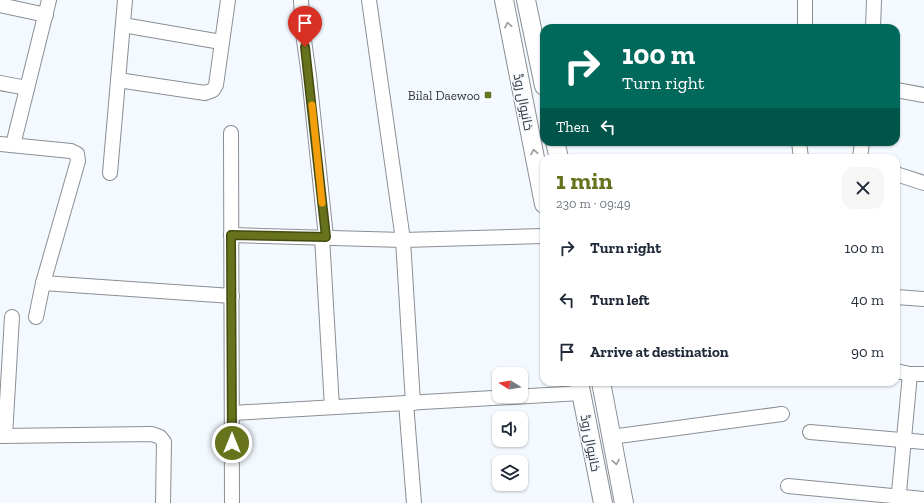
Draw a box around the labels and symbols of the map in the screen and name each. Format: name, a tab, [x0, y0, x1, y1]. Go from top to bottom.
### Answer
pin	[288, 6, 322, 47]
one-way arrow	[505, 22, 513, 28]
street label: خانیوال روڈ	[510, 72, 536, 132]
place label: Bilal Daewoo	[408, 88, 480, 103]
marker: Bilal Daewoo	[483, 90, 493, 100]
one-way arrow	[530, 149, 538, 155]
north arrow	[492, 367, 528, 403]
street label: خانیوال روڈ	[577, 413, 603, 473]
position arrow	[211, 422, 253, 464]
one-way arrow	[611, 458, 620, 465]

